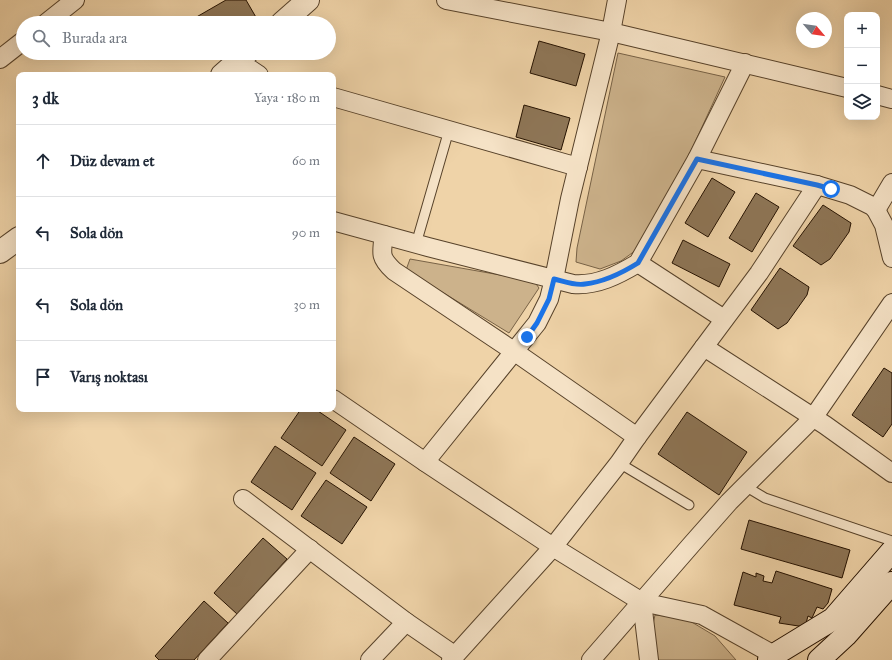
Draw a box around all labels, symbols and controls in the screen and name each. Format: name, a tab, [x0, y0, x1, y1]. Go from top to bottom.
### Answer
north arrow	[796, 12, 832, 48]
map controls	[844, 12, 880, 120]
button: +	[844, 12, 880, 48]
search box	[16, 16, 336, 60]
icon: search	[30, 27, 52, 49]
text: Burada ara	[62, 29, 127, 47]
button: −	[844, 48, 880, 84]
button: layers	[844, 84, 880, 120]
text: 3 dk	[32, 88, 59, 109]
text: Yaya · 180 m	[254, 90, 320, 106]
icon: ahead	[32, 150, 54, 172]
text: Düz devam et	[70, 152, 155, 170]
text: 60 m	[292, 153, 320, 169]
route start	[822, 180, 840, 198]
icon: left	[32, 222, 54, 244]
text: Sola dön	[70, 224, 123, 242]
text: 90 m	[292, 225, 320, 241]
icon: left	[32, 294, 54, 316]
text: Sola dön	[70, 296, 123, 314]
text: 30 m	[294, 297, 320, 313]
route end	[518, 328, 536, 346]
icon: arrive	[32, 366, 54, 388]
text: Varış noktası	[70, 368, 148, 386]

